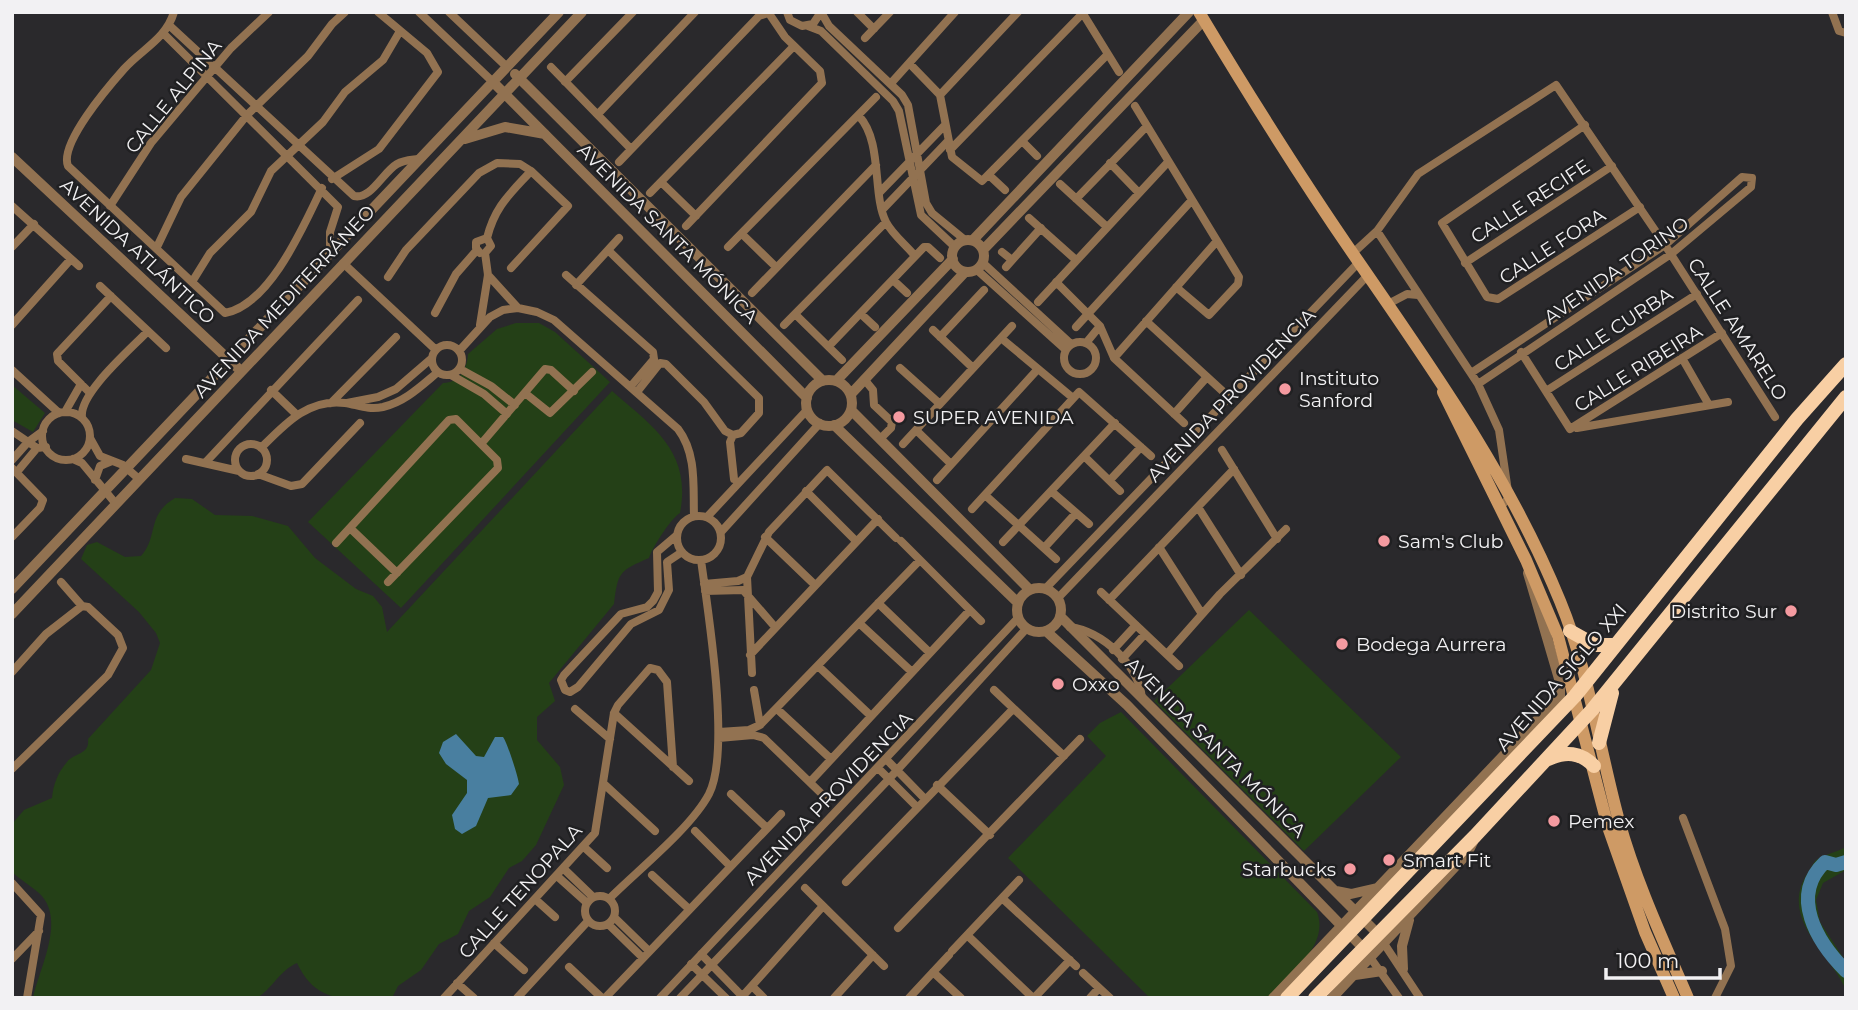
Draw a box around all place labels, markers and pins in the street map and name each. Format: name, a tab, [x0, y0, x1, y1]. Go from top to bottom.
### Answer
place label: Instituto Sanford	[1299, 367, 1379, 412]
marker: Instituto Sanford	[1277, 381, 1293, 397]
place label: SUPER AVENIDA	[913, 406, 1074, 429]
marker: SUPER AVENIDA	[891, 409, 907, 425]
place label: Sam's Club	[1398, 530, 1503, 553]
marker: Sam's Club	[1376, 533, 1392, 549]
place label: Distrito Sur	[1670, 600, 1777, 623]
marker: Distrito Sur	[1783, 603, 1799, 619]
place label: Bodega Aurrera	[1356, 633, 1506, 656]
marker: Bodega Aurrera	[1334, 636, 1350, 652]
place label: Oxxo	[1072, 673, 1120, 696]
marker: Oxxo	[1050, 676, 1066, 692]
place label: Pemex	[1568, 810, 1634, 833]
marker: Pemex	[1546, 813, 1562, 829]
place label: Smart Fit	[1403, 849, 1492, 872]
marker: Smart Fit	[1381, 852, 1397, 868]
place label: Starbucks	[1242, 858, 1336, 881]
marker: Starbucks	[1342, 861, 1358, 877]

